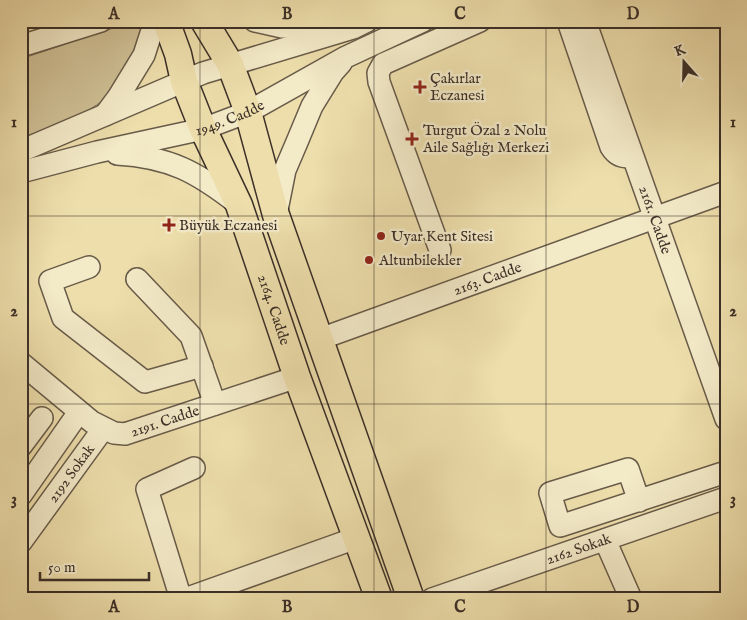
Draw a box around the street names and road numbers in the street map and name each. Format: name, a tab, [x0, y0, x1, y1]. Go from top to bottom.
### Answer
street label: 1949. Cadde	[194, 96, 268, 140]
street label: 2161. Cadde	[634, 183, 676, 257]
street label: 2163. Cadde	[451, 258, 524, 300]
street label: 2164. Cadde	[253, 272, 295, 348]
street label: 2191. Cadde	[128, 401, 202, 441]
street label: 2192 Sokak	[44, 440, 99, 507]
street label: 2162 Sokak	[544, 529, 615, 569]

